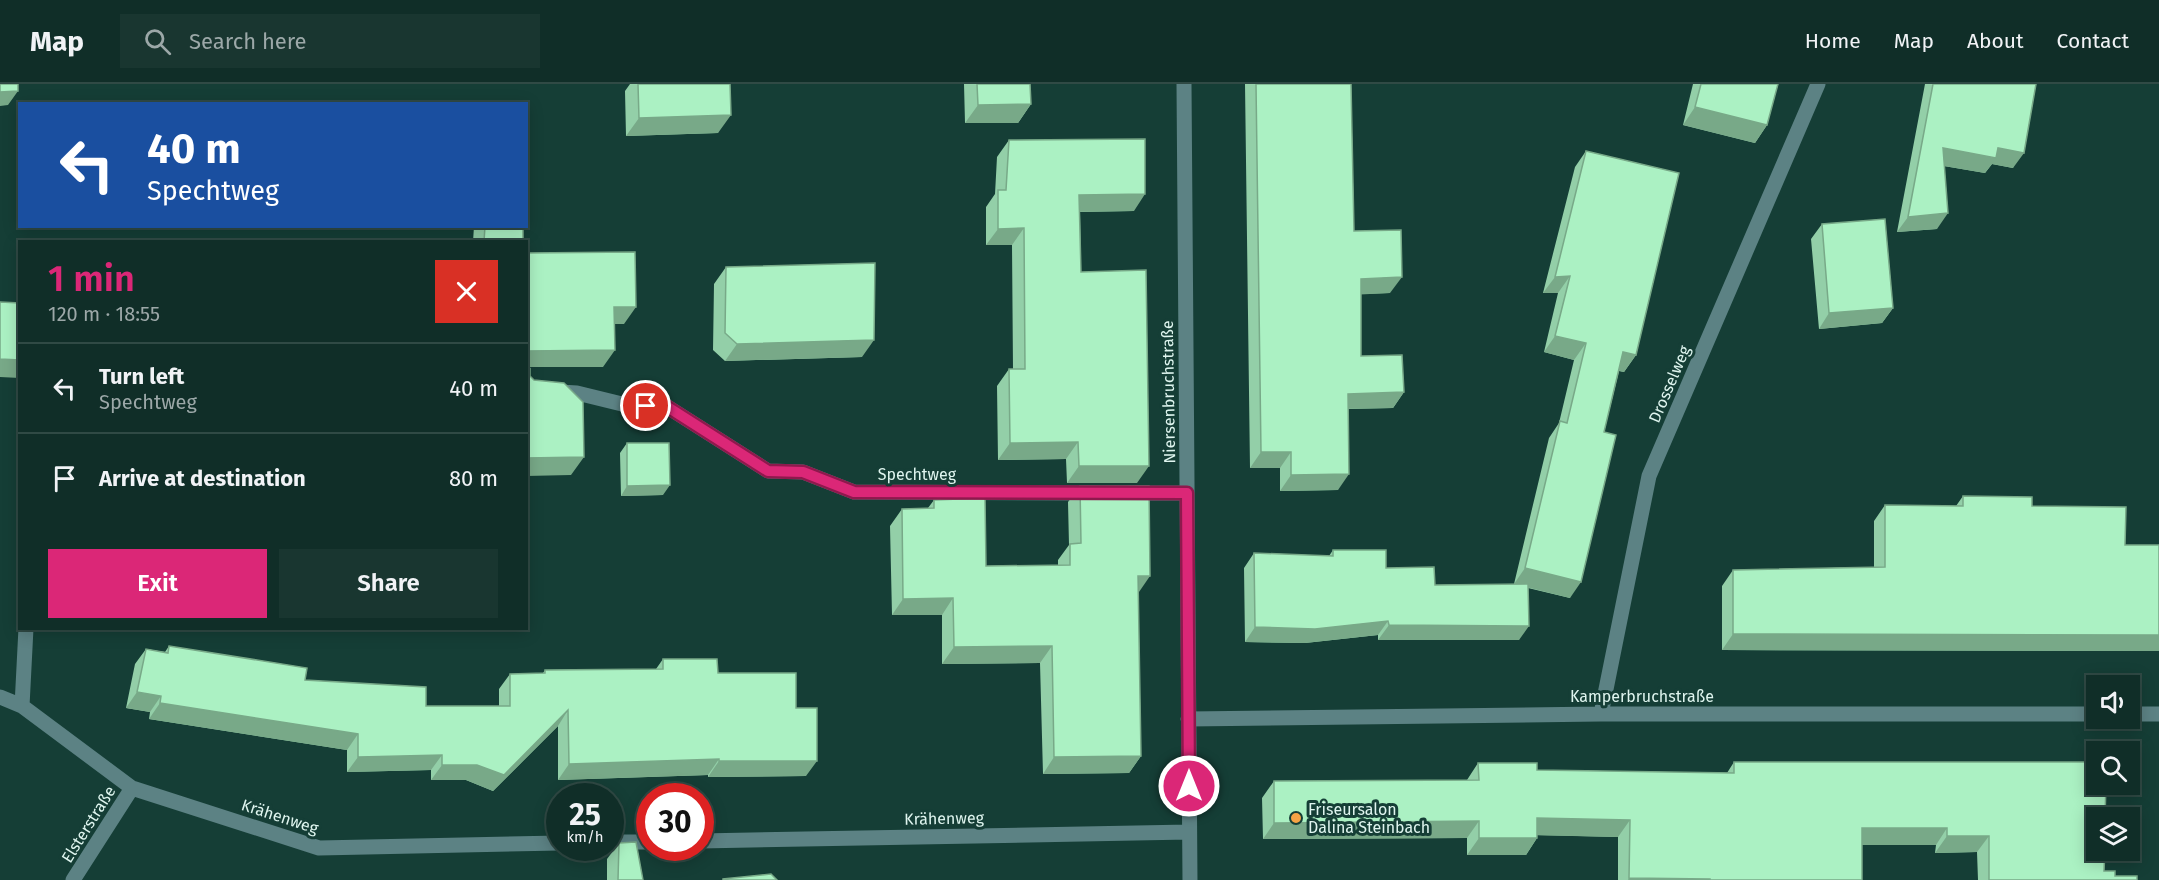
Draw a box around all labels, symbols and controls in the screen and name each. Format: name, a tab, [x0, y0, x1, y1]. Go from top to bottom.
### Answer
search box	[120, 14, 540, 68]
text: Map	[30, 25, 84, 58]
icon: search	[141, 25, 174, 58]
text: Search here	[189, 28, 307, 55]
text: Home	[1805, 28, 1861, 54]
text: Map	[1894, 28, 1934, 54]
text: About	[1967, 28, 2024, 54]
text: Contact	[2057, 28, 2129, 54]
text: 40 m	[147, 124, 241, 174]
icon: left	[48, 126, 126, 204]
text: Spechtweg	[147, 175, 279, 207]
text: 1 min	[48, 257, 135, 301]
button: close	[435, 260, 498, 323]
text: 120 m · 18:55	[48, 302, 160, 326]
street label: Niersenbruchstraße	[1158, 320, 1179, 464]
street label: Drosselweg	[1645, 342, 1694, 426]
text: Turn left	[99, 363, 184, 390]
icon: left	[48, 372, 81, 405]
text: 40 m	[449, 375, 498, 402]
pin	[620, 380, 671, 431]
icon: arrive	[629, 389, 662, 422]
text: Spechtweg	[99, 390, 197, 414]
icon: arrive	[48, 462, 81, 495]
text: Arrive at destination	[99, 465, 306, 492]
text: 80 m	[449, 465, 498, 492]
street label: Spechtweg	[878, 465, 957, 484]
button: Exit	[48, 549, 267, 618]
button: Share	[279, 549, 498, 618]
map controls	[2086, 675, 2140, 861]
button: sound	[2086, 675, 2140, 729]
street label: Kamperbruchstraße	[1570, 687, 1714, 706]
button: search	[2086, 741, 2140, 795]
position arrow	[1157, 754, 1221, 818]
street label: Elsterstraße	[57, 783, 119, 866]
speed limit sign: 30	[636, 783, 714, 861]
street label: Krähenweg	[239, 795, 321, 838]
text: 25	[569, 797, 601, 833]
place label: Friseursalon Dalina Steinbach	[1308, 800, 1430, 837]
button: layers	[2086, 807, 2140, 861]
street label: Krähenweg	[904, 808, 985, 829]
marker: Friseursalon Dalina Steinbach	[1289, 811, 1303, 825]
text: km/h	[566, 828, 604, 846]

